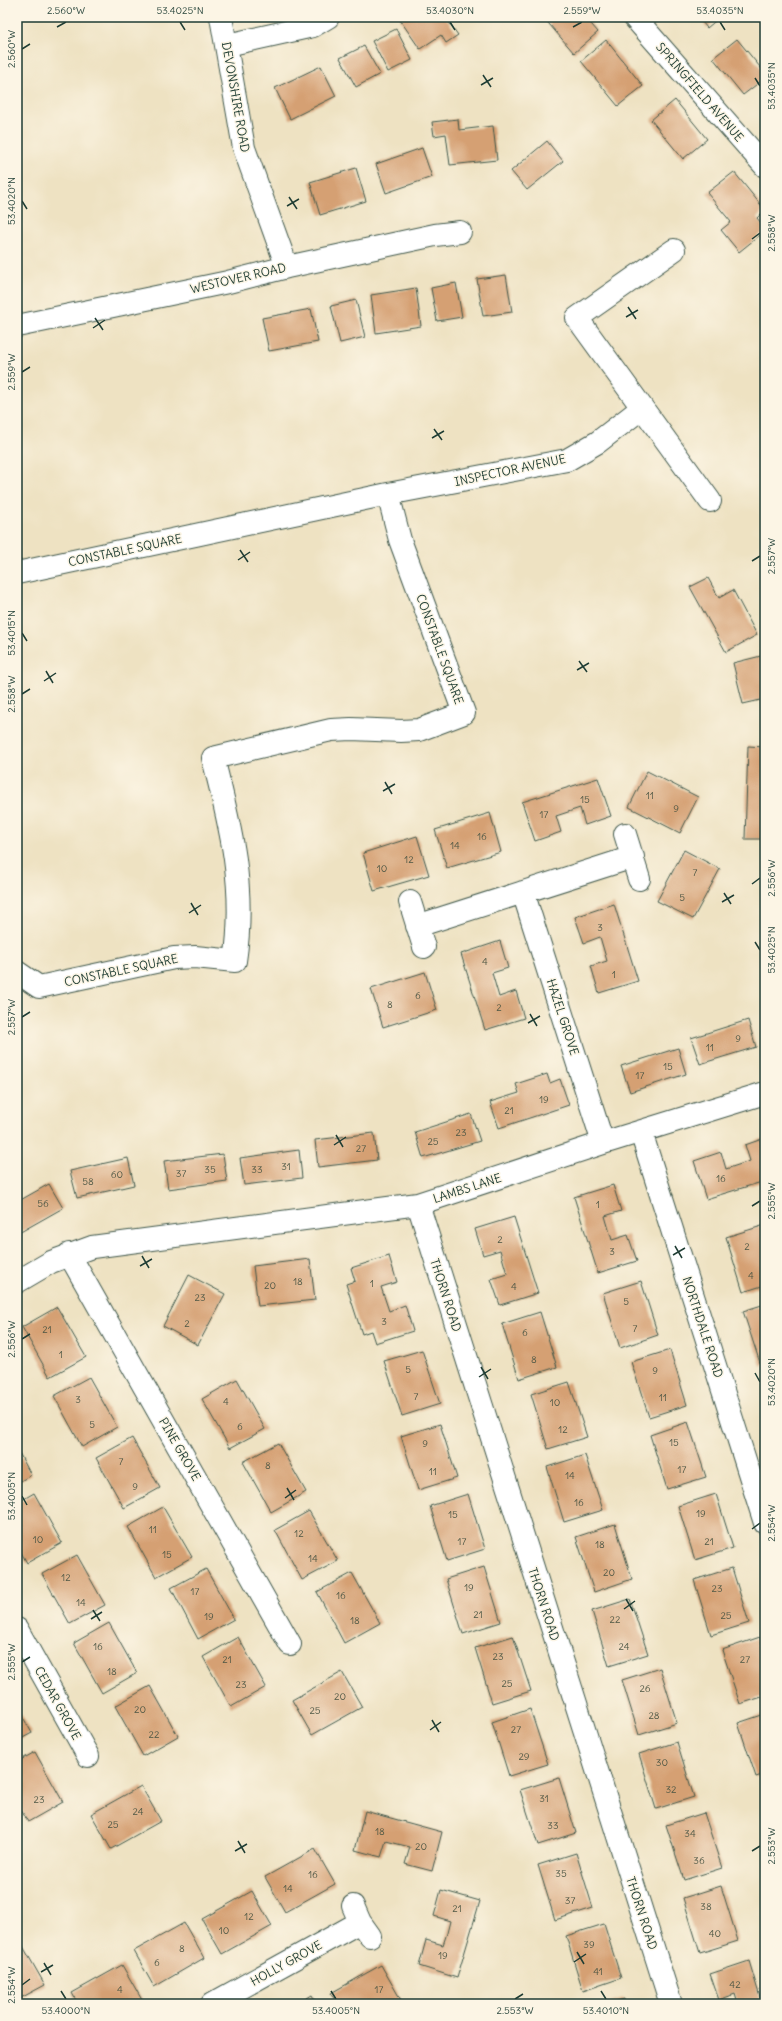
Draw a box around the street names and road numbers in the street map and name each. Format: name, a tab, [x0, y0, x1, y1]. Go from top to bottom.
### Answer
street label: SPRINGFIELD AVENUE	[653, 39, 747, 145]
street label: DEVONSHIRE ROAD	[219, 41, 253, 153]
street label: WESTOVER ROAD	[189, 260, 287, 296]
street label: INSPECTOR AVENUE	[453, 451, 567, 489]
street label: CONSTABLE SQUARE	[67, 531, 183, 569]
street label: CONSTABLE SQUARE	[413, 592, 467, 706]
street label: CONSTABLE SQUARE	[63, 951, 179, 989]
street label: HAZEL GROVE	[544, 977, 582, 1057]
street label: LAMBS LANE	[431, 1170, 503, 1206]
street label: THORN ROAD	[427, 1257, 465, 1333]
street label: NORTHDALE ROAD	[680, 1274, 726, 1380]
street label: PINE GROVE	[156, 1415, 204, 1483]
street label: THORN ROAD	[525, 1566, 563, 1642]
street label: CEDAR GROVE	[32, 1664, 84, 1742]
street label: THORN ROAD	[623, 1875, 661, 1951]
street label: HOLLY GROVE	[248, 1937, 324, 1989]

